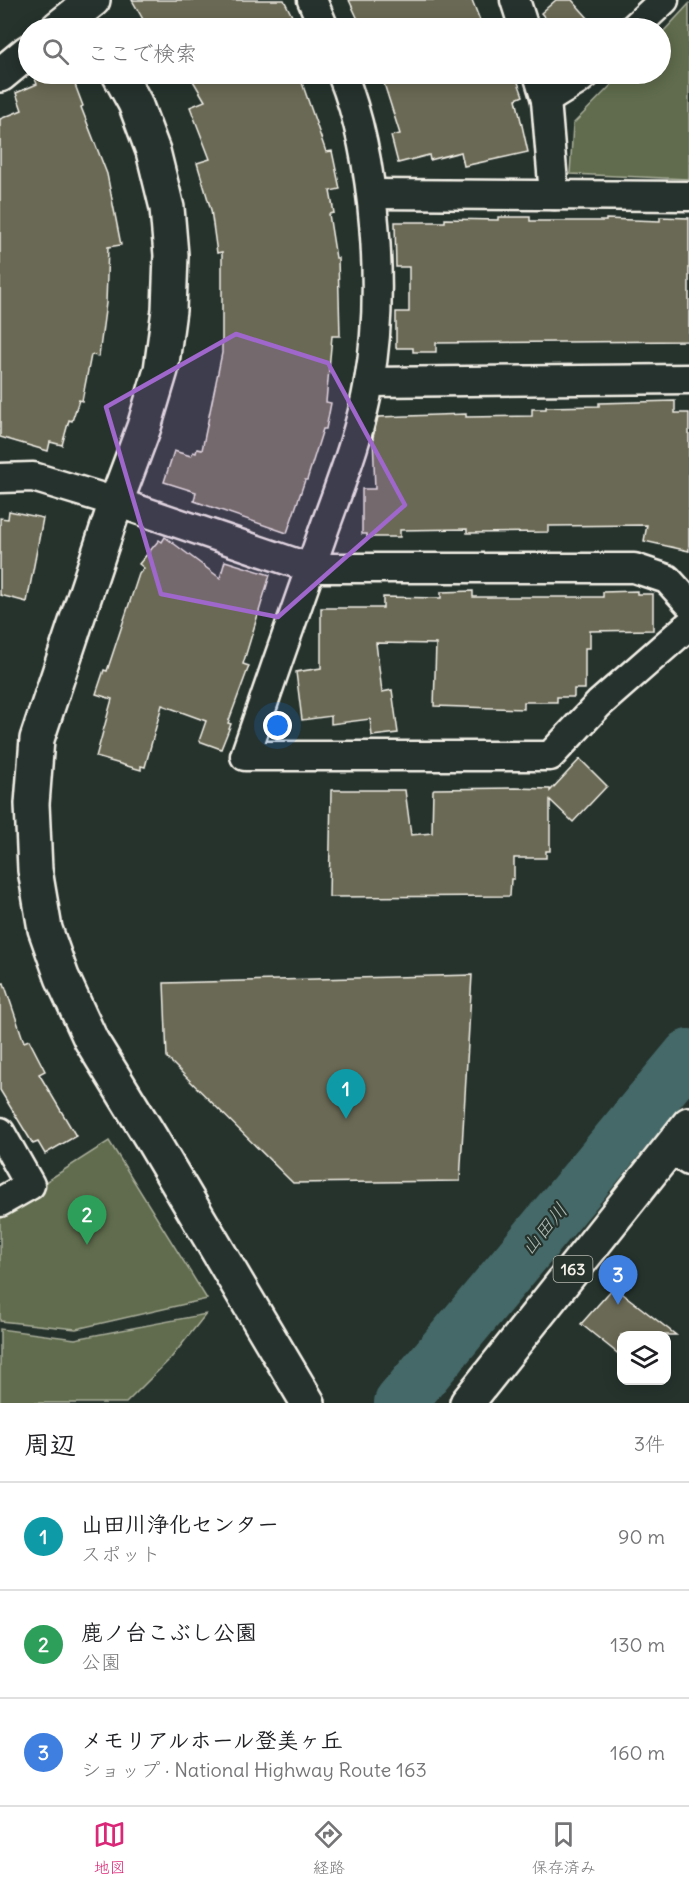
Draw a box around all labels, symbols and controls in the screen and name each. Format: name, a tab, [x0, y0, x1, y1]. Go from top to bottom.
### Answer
search box	[18, 18, 671, 84]
icon: search	[39, 35, 72, 68]
text: ここで検索	[87, 39, 197, 67]
your location	[263, 711, 292, 740]
pin: 1	[326, 1070, 366, 1119]
pin: 2	[68, 1196, 106, 1245]
water label: 山田川	[515, 1198, 572, 1260]
road number: 163	[554, 1256, 592, 1282]
pin: 3	[598, 1256, 638, 1305]
map controls	[617, 1331, 671, 1385]
button: layers	[617, 1331, 671, 1385]
text: 周辺	[24, 1428, 76, 1461]
text: 3件	[634, 1431, 665, 1456]
text: 山田川浄化センター	[81, 1510, 279, 1538]
text: 1	[40, 1524, 47, 1549]
text: 90 m	[618, 1524, 665, 1549]
text: スポット	[81, 1541, 161, 1566]
text: 鹿ノ台こぶし公園	[81, 1618, 257, 1646]
text: 2	[38, 1632, 49, 1657]
text: 130 m	[610, 1632, 665, 1657]
text: 公園	[81, 1649, 121, 1674]
text: メモリアルホール登美ヶ丘	[81, 1726, 343, 1754]
text: 3	[38, 1740, 49, 1765]
text: 160 m	[610, 1740, 665, 1765]
text: ショップ · National Highway Route 163	[81, 1757, 427, 1782]
tab: 地図	[93, 1818, 126, 1878]
tab: 経路	[312, 1818, 345, 1878]
tab: 保存済み	[532, 1818, 596, 1878]

